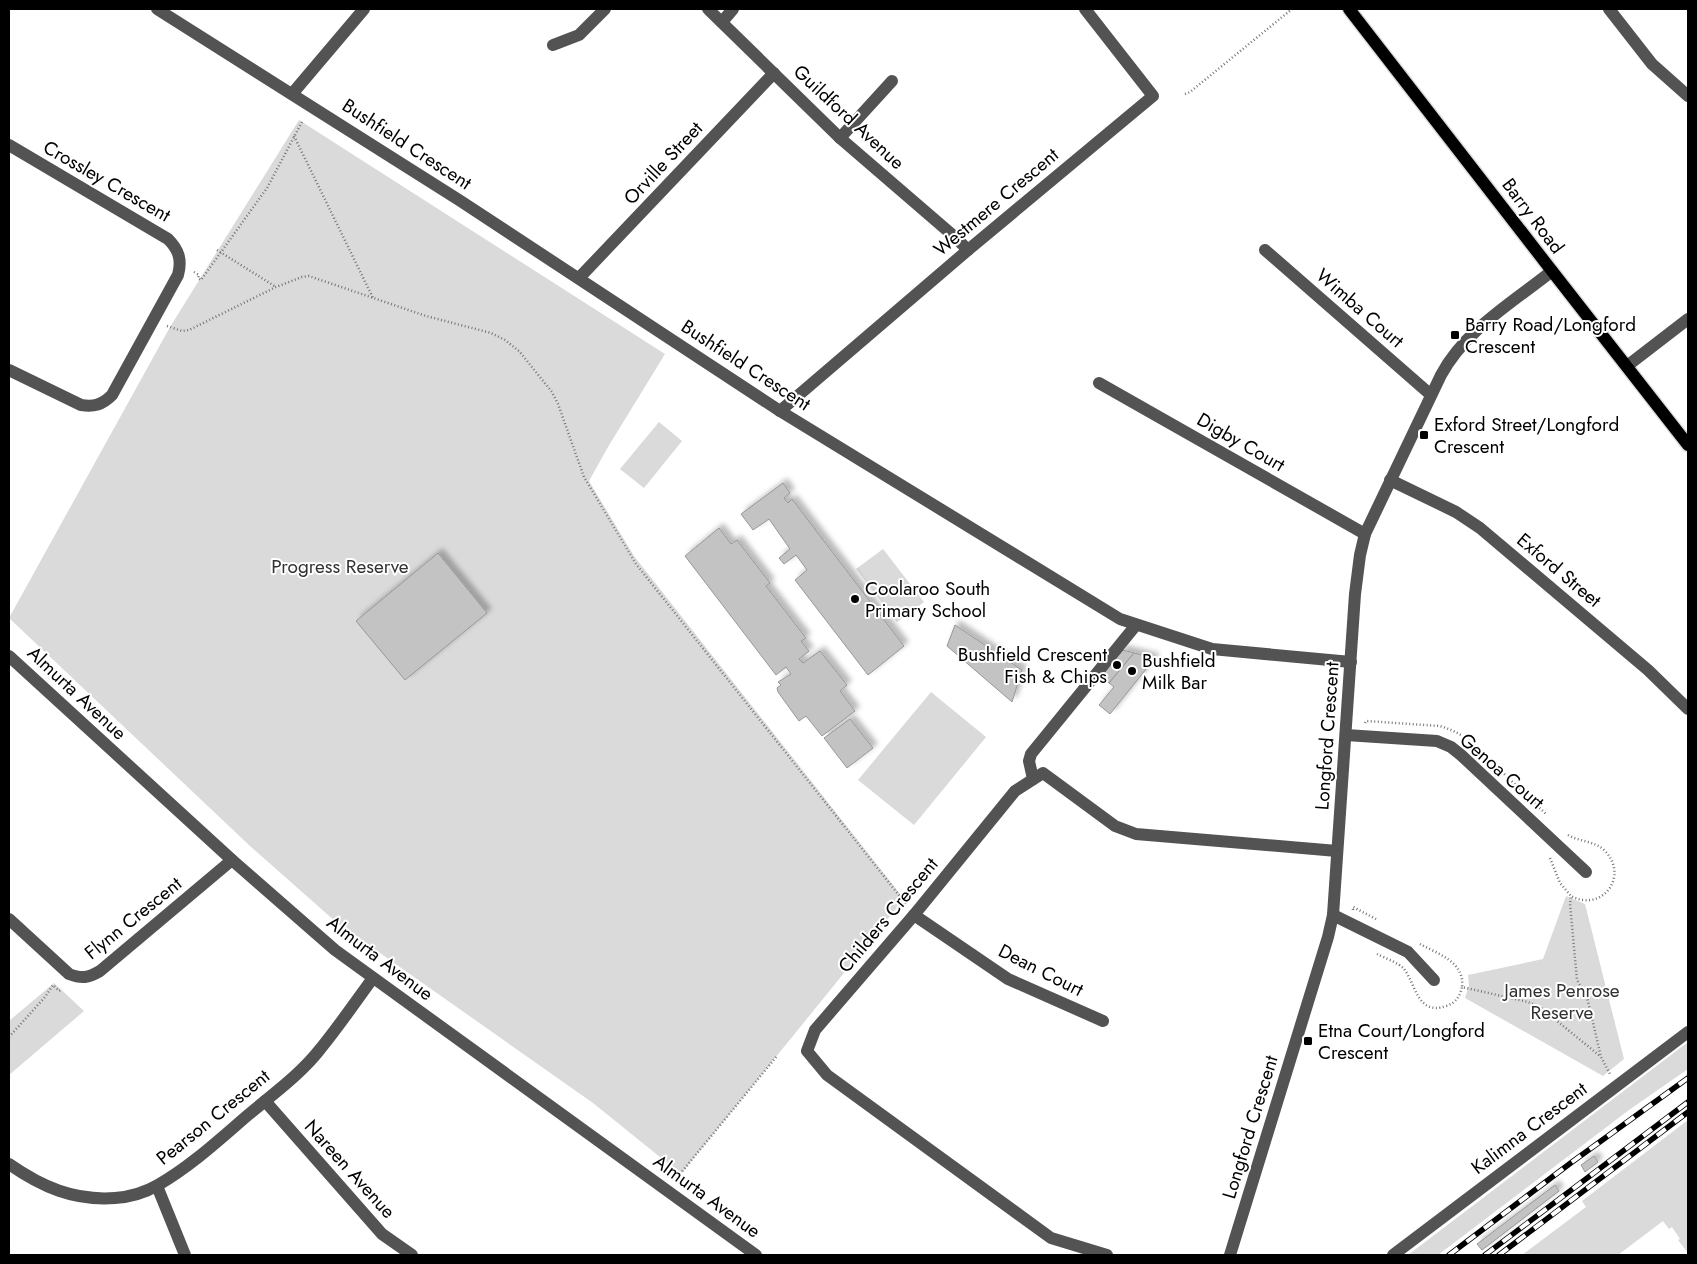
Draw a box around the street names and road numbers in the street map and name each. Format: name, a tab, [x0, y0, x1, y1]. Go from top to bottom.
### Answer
street label: Guildford Avenue	[788, 58, 911, 176]
street label: Bushfield Crescent	[337, 92, 477, 196]
street label: Orville Street	[617, 115, 709, 211]
street label: Crossley Crescent	[38, 134, 176, 229]
street label: Westmere Crescent	[928, 141, 1065, 262]
street label: Barry Road	[1496, 173, 1570, 259]
street label: Wimba Court	[1310, 262, 1410, 354]
street label: Bushfield Crescent	[676, 313, 816, 417]
street label: Digby Court	[1192, 406, 1290, 478]
street label: Exford Street	[1511, 527, 1607, 614]
street label: Almurta Avenue	[21, 640, 133, 746]
street label: Longford Crescent	[1308, 660, 1346, 811]
street label: Genoa Court	[1454, 727, 1550, 816]
street label: Childers Crescent	[832, 851, 945, 978]
street label: Flynn Crescent	[79, 870, 188, 966]
street label: Almurta Avenue	[321, 909, 439, 1007]
street label: Dean Court	[994, 937, 1088, 1003]
street label: Longford Crescent	[1215, 1052, 1285, 1202]
street label: Pearson Crescent	[150, 1062, 276, 1171]
street label: Kalimna Crescent	[1465, 1075, 1593, 1181]
street label: Nareen Avenue	[298, 1114, 402, 1224]
street label: Almurta Avenue	[648, 1148, 766, 1244]

